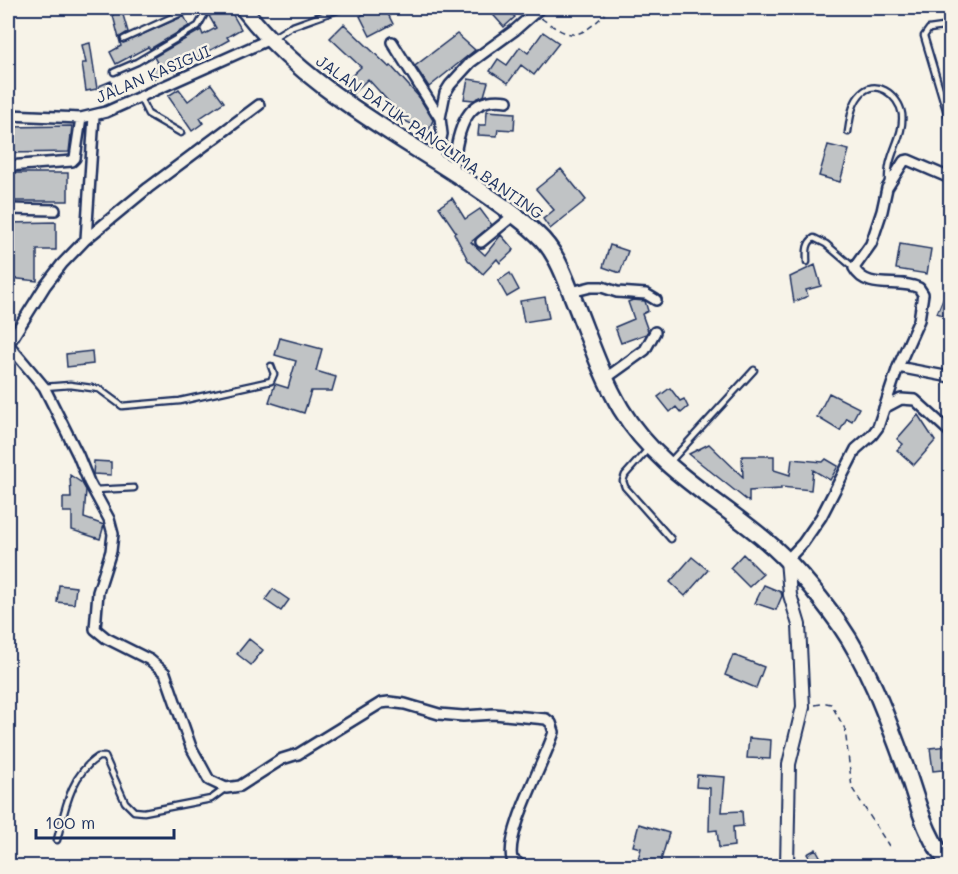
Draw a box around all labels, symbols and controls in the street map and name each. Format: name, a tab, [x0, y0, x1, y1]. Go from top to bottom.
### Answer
street label: JALAN KASIGUI	[92, 40, 213, 107]
street label: JALAN DATUK PANGLIMA BANTING	[313, 50, 548, 223]
scale bar	[36, 802, 174, 840]
text: 100 m	[45, 810, 95, 834]

